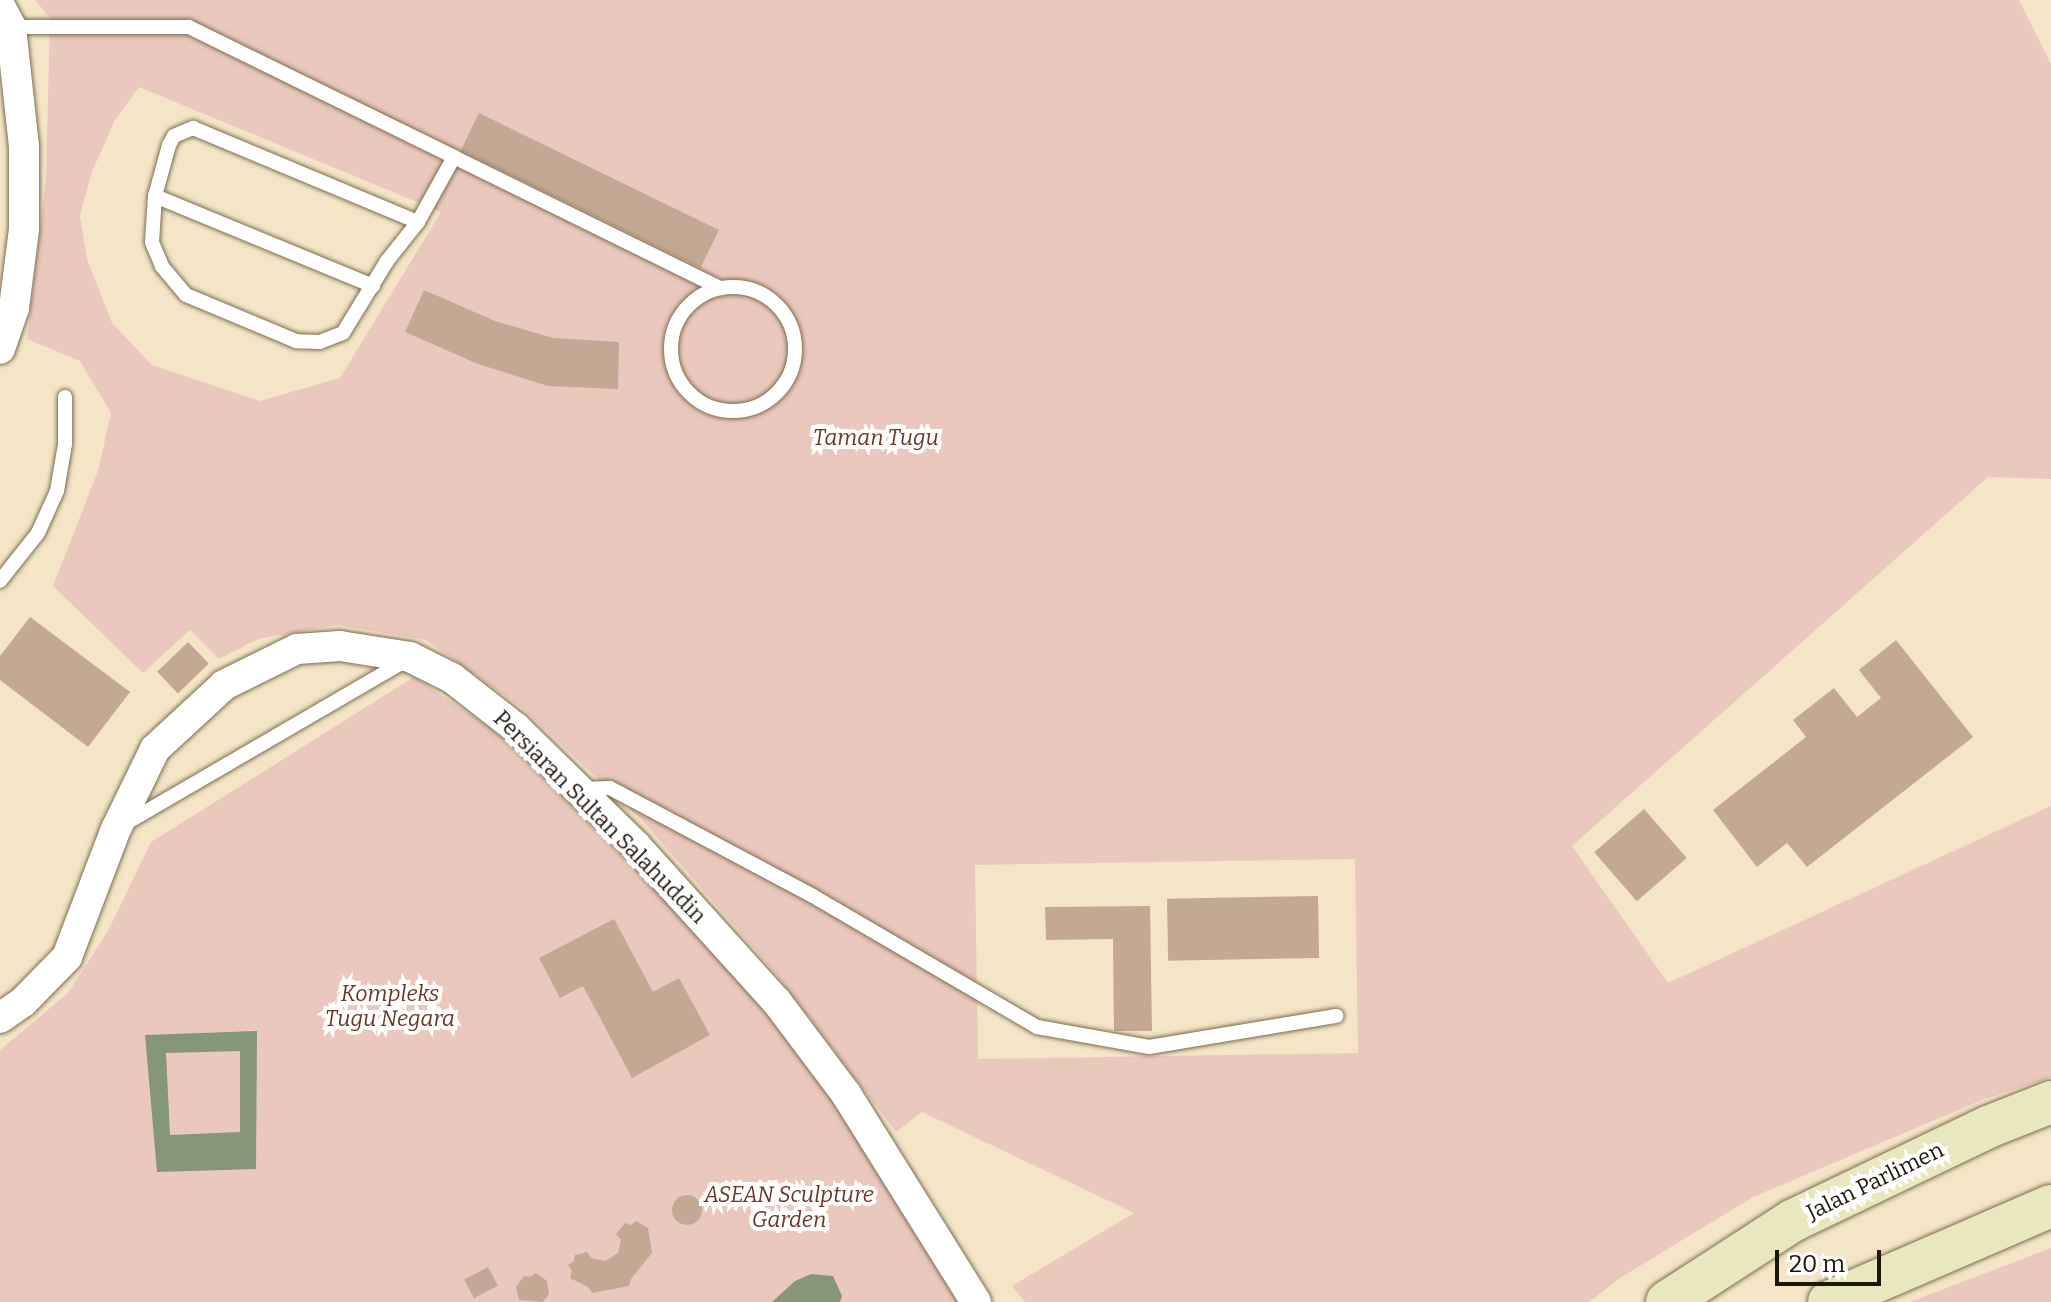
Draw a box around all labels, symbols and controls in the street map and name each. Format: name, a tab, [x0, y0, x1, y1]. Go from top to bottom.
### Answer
park label: Taman Tugu	[813, 425, 939, 451]
street label: Persiaran Sultan Salahuddin	[488, 705, 712, 929]
park label: Kompleks Tugu Negara	[325, 980, 455, 1032]
street label: Jalan Parlimen	[1802, 1136, 1948, 1226]
park label: ASEAN Sculpture Garden	[704, 1181, 874, 1232]
scale bar	[1779, 1234, 1885, 1284]
text: 20 m	[1789, 1250, 1845, 1278]

